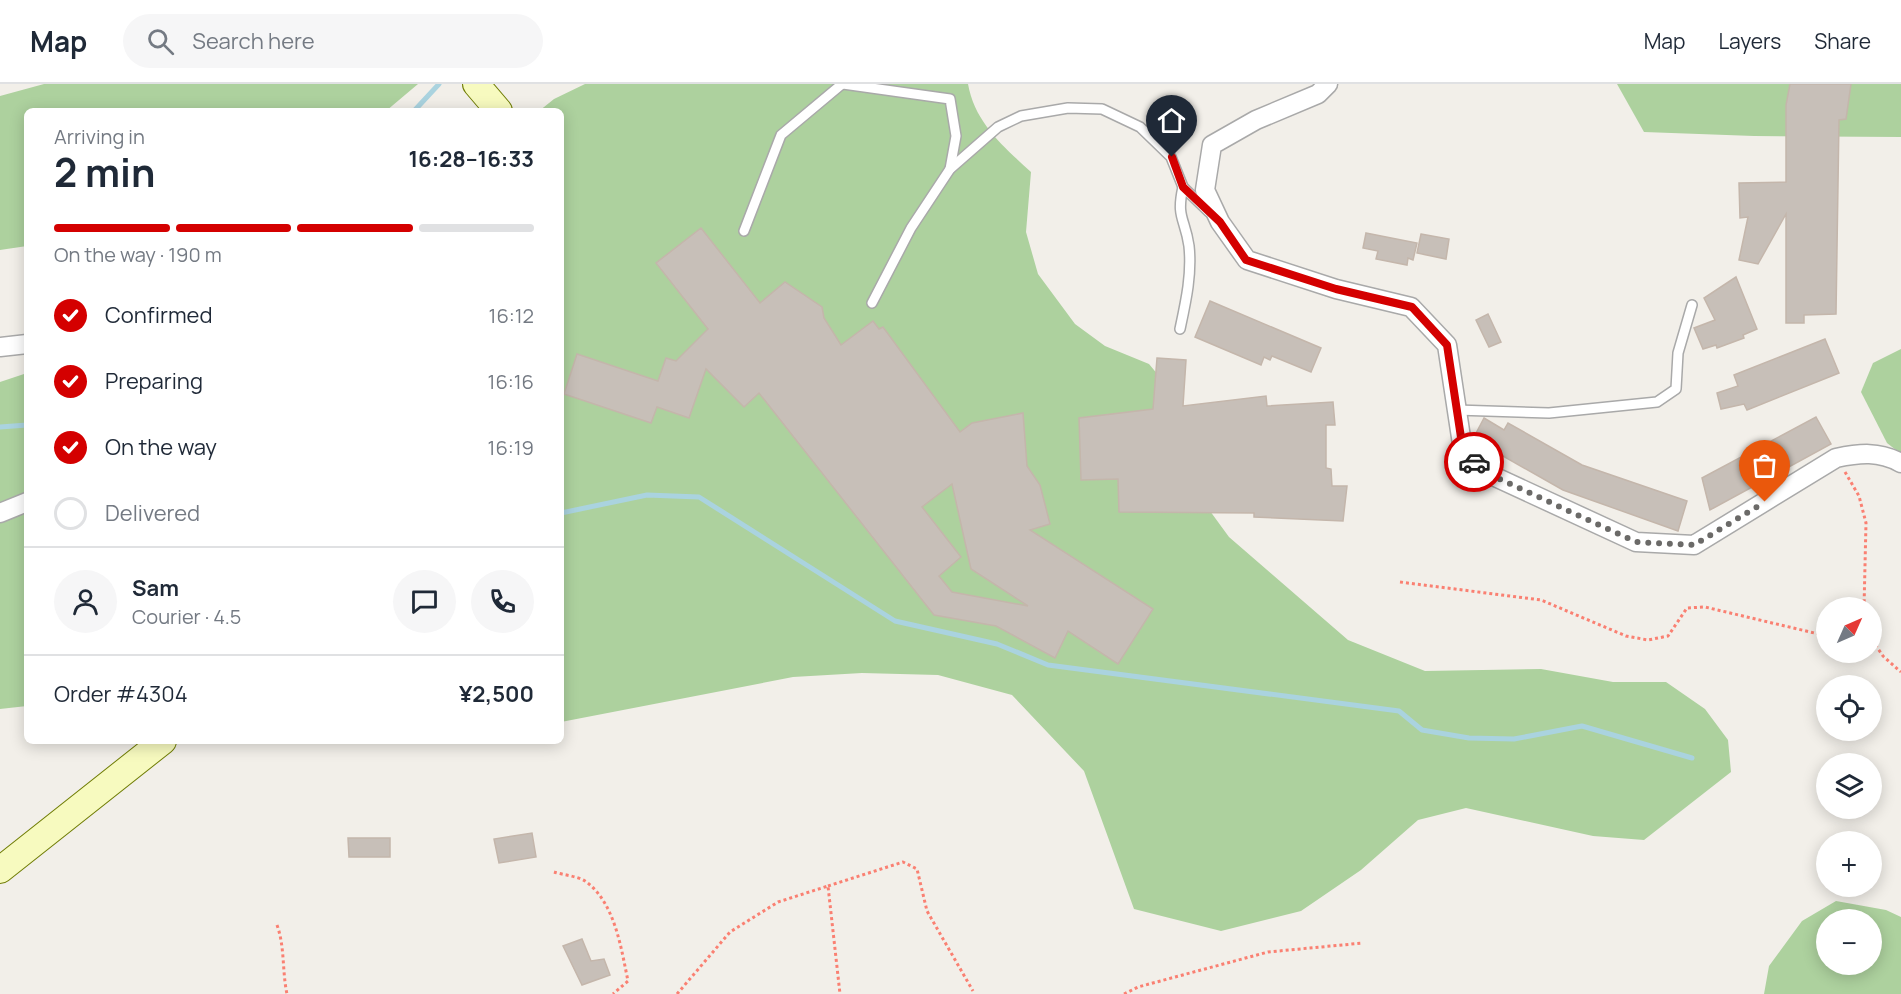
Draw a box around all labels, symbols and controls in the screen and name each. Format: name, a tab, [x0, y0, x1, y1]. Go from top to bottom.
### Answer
search box	[123, 14, 543, 68]
text: Map	[30, 22, 87, 60]
icon: search	[144, 25, 177, 58]
text: Search here	[192, 26, 315, 56]
text: Map	[1644, 27, 1685, 55]
text: Layers	[1718, 27, 1781, 55]
text: Share	[1814, 27, 1871, 55]
pin	[1146, 95, 1197, 157]
icon: home	[1155, 104, 1188, 137]
text: Arriving in	[54, 123, 145, 150]
text: 16:28–16:33	[408, 144, 534, 174]
text: 2 min	[54, 145, 155, 199]
text: On the way · 190 m	[54, 241, 222, 268]
icon: check	[54, 299, 87, 332]
text: Confirmed	[105, 300, 213, 330]
text: 16:12	[489, 302, 534, 329]
icon: check	[54, 365, 87, 398]
text: Preparing	[105, 366, 203, 396]
text: 16:16	[488, 368, 534, 395]
icon: check	[54, 431, 87, 464]
text: On the way	[105, 432, 217, 462]
courier	[1444, 432, 1504, 492]
text: 16:19	[488, 434, 534, 461]
pin	[1739, 440, 1790, 502]
icon: car	[1458, 446, 1491, 479]
icon: bag	[1748, 449, 1781, 482]
text: Delivered	[105, 498, 200, 528]
button: person	[54, 570, 117, 633]
button: chat	[393, 570, 456, 633]
button: phone	[471, 570, 534, 633]
text: Sam	[132, 573, 179, 603]
north arrow	[1816, 597, 1882, 663]
map controls	[1816, 597, 1882, 975]
text: Courier · 4.5	[132, 603, 241, 630]
button: locate	[1816, 675, 1882, 741]
text: Order #4304	[54, 679, 188, 709]
text: ¥2,500	[459, 679, 534, 709]
button: layers	[1816, 753, 1882, 819]
button: +	[1816, 831, 1882, 897]
button: −	[1816, 909, 1882, 975]

